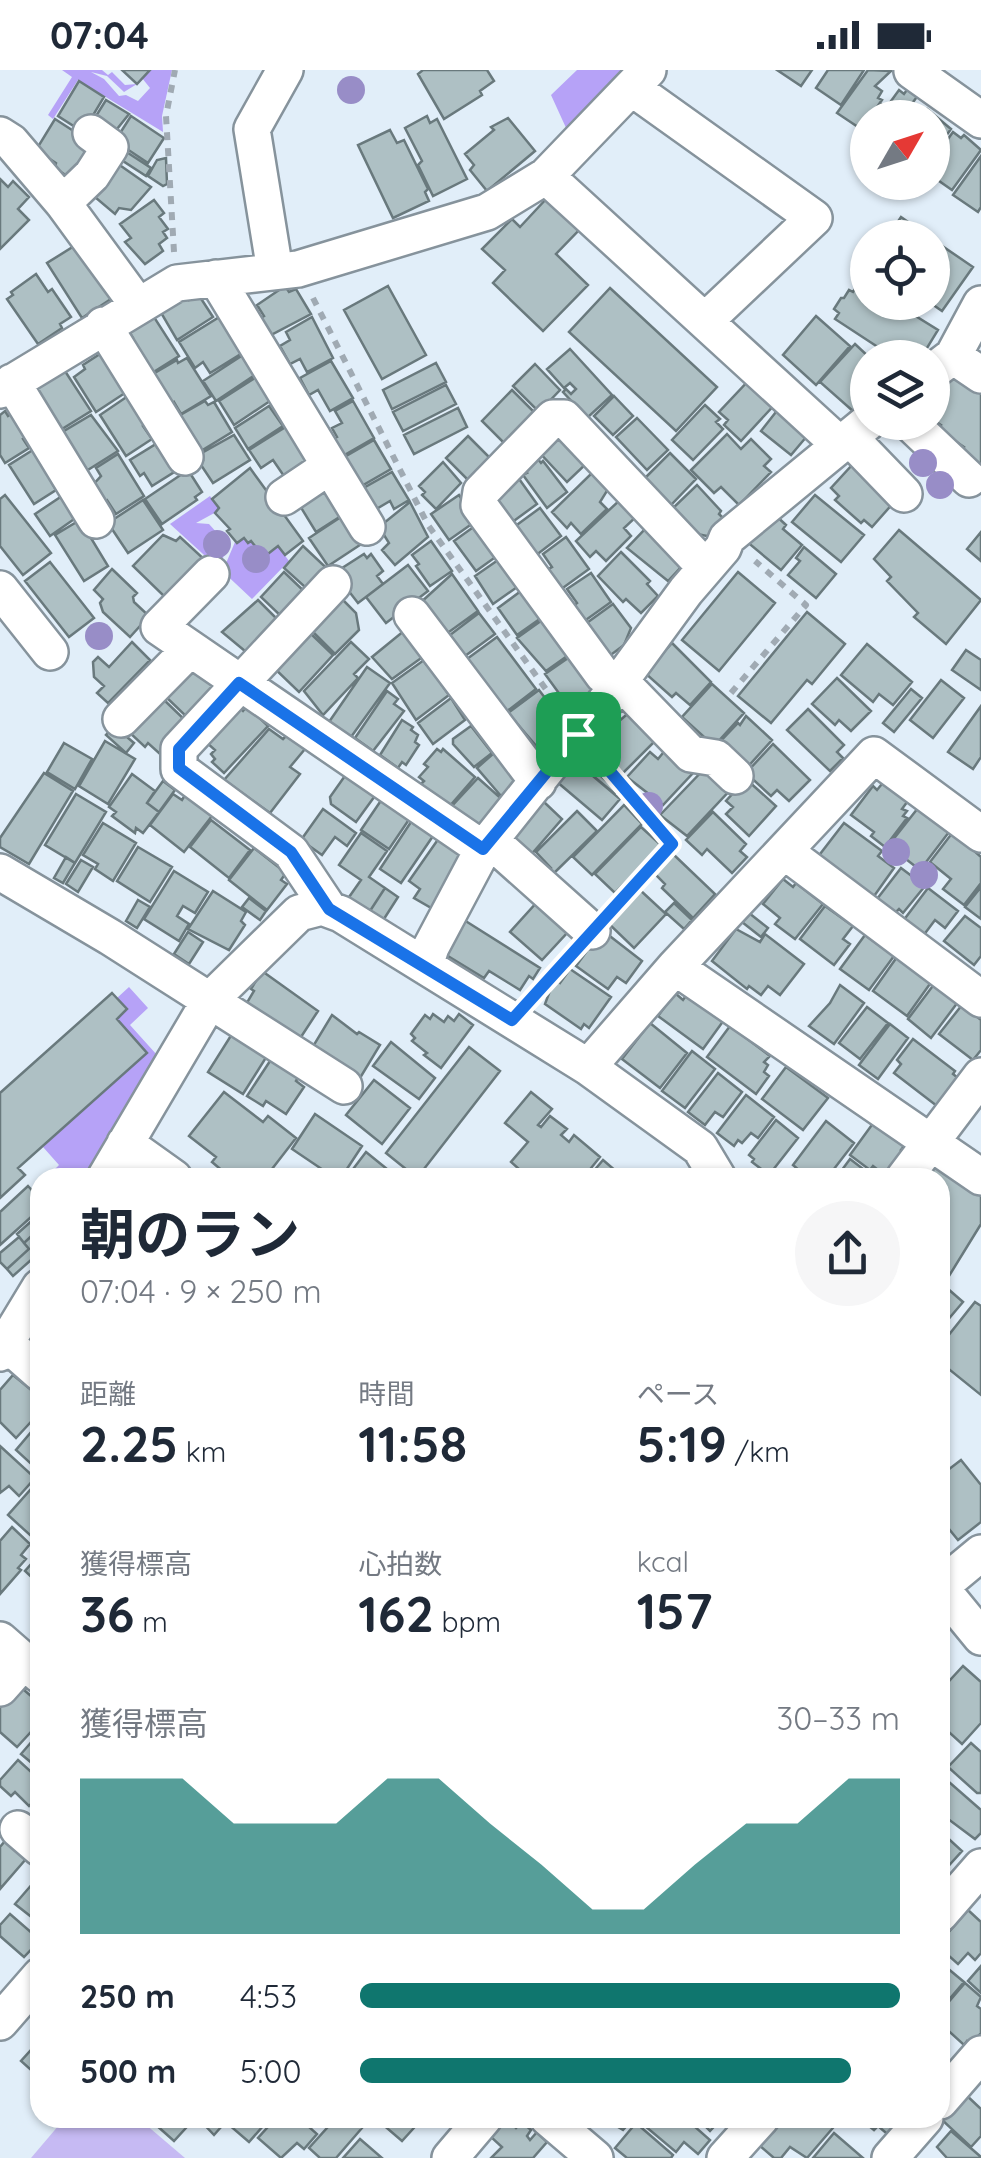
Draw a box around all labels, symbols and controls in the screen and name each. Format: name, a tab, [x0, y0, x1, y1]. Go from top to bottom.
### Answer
text: 07:04	[50, 11, 149, 59]
north arrow	[850, 100, 950, 200]
map controls	[850, 100, 950, 440]
button: locate	[850, 220, 950, 320]
button: layers	[850, 340, 950, 440]
pin	[536, 692, 621, 777]
icon: arrive	[551, 707, 606, 762]
text: 朝のラン	[80, 1199, 300, 1268]
button: share	[795, 1201, 900, 1306]
text: 07:04 · 9 × 250 m	[80, 1271, 322, 1311]
text: 距離	[80, 1376, 136, 1411]
text: 時間	[358, 1376, 414, 1411]
text: ペース	[637, 1376, 719, 1411]
text: 2.25	[80, 1412, 178, 1475]
text: 11:58	[358, 1412, 467, 1475]
text: 5:19	[637, 1412, 727, 1475]
text: km	[178, 1434, 226, 1469]
text: /km	[727, 1434, 790, 1469]
text: kcal	[637, 1544, 689, 1579]
text: 獲得標高	[80, 1546, 192, 1581]
text: 心拍数	[358, 1546, 442, 1581]
text: 157	[637, 1579, 712, 1642]
text: 36	[80, 1582, 135, 1645]
text: 162	[358, 1582, 434, 1645]
text: m	[135, 1604, 168, 1639]
text: bpm	[434, 1604, 501, 1639]
text: 30–33 m	[776, 1698, 900, 1738]
text: 獲得標高	[80, 1703, 208, 1743]
text: 250 m	[80, 1976, 175, 2016]
text: 4:53	[240, 1976, 297, 2016]
text: 500 m	[80, 2051, 176, 2091]
text: 5:00	[240, 2051, 302, 2091]

